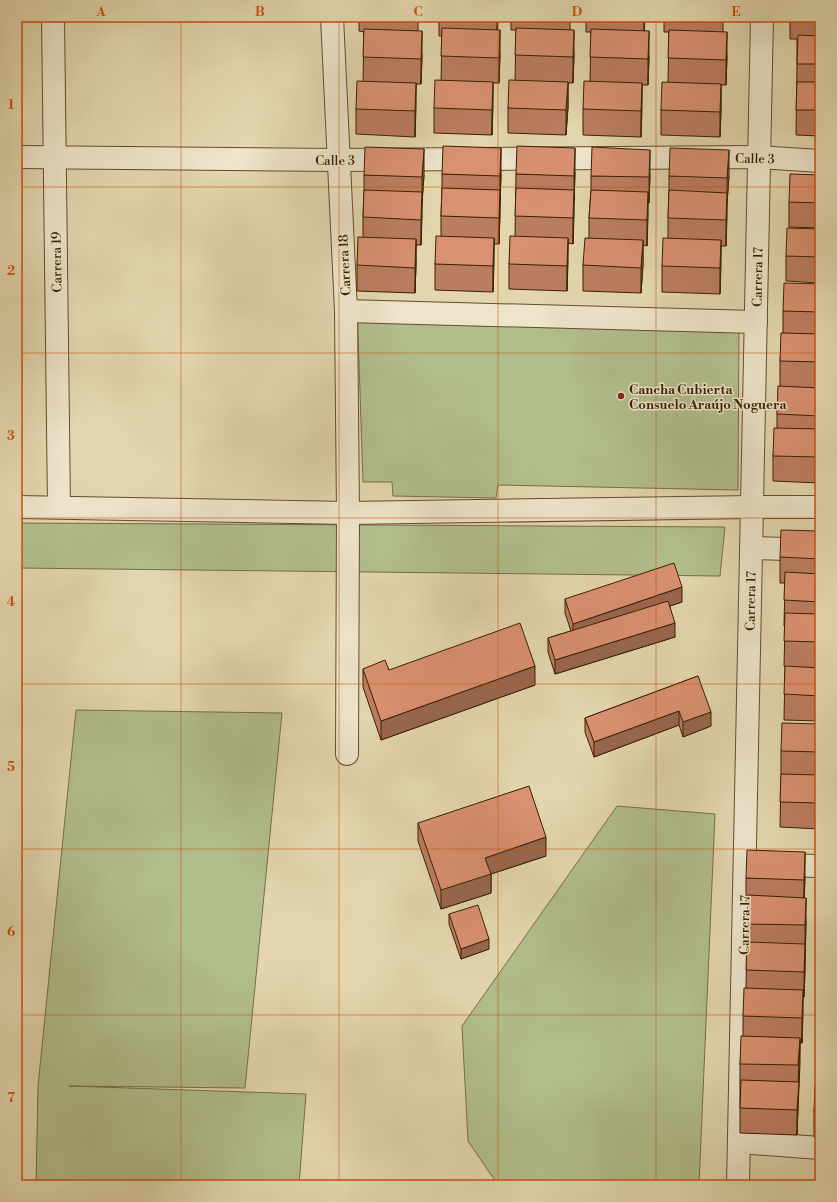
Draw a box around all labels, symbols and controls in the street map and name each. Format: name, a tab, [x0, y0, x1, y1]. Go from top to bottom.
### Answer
text: A	[95, 4, 106, 20]
text: B	[255, 4, 265, 20]
text: C	[413, 4, 423, 20]
text: D	[572, 4, 582, 20]
text: E	[731, 4, 741, 20]
text: 1	[8, 97, 15, 113]
street label: Calle 3	[735, 151, 775, 167]
street label: Calle 3	[315, 153, 355, 169]
street label: Carrera 19	[48, 231, 66, 293]
street label: Carrera 18	[335, 234, 355, 296]
street label: Carrera 17	[749, 247, 767, 307]
text: 2	[7, 263, 15, 279]
place label: Cancha Cubierta Consuelo Araújo Noguera	[629, 382, 788, 413]
marker: Cancha Cubierta Consuelo Araújo Noguera	[616, 391, 626, 401]
text: 3	[7, 428, 15, 444]
street label: Carrera 17	[742, 571, 760, 631]
text: 4	[7, 594, 16, 610]
text: 5	[7, 759, 15, 775]
street label: Carrera 17	[736, 895, 754, 955]
text: 6	[7, 924, 15, 940]
text: 7	[7, 1090, 15, 1106]

